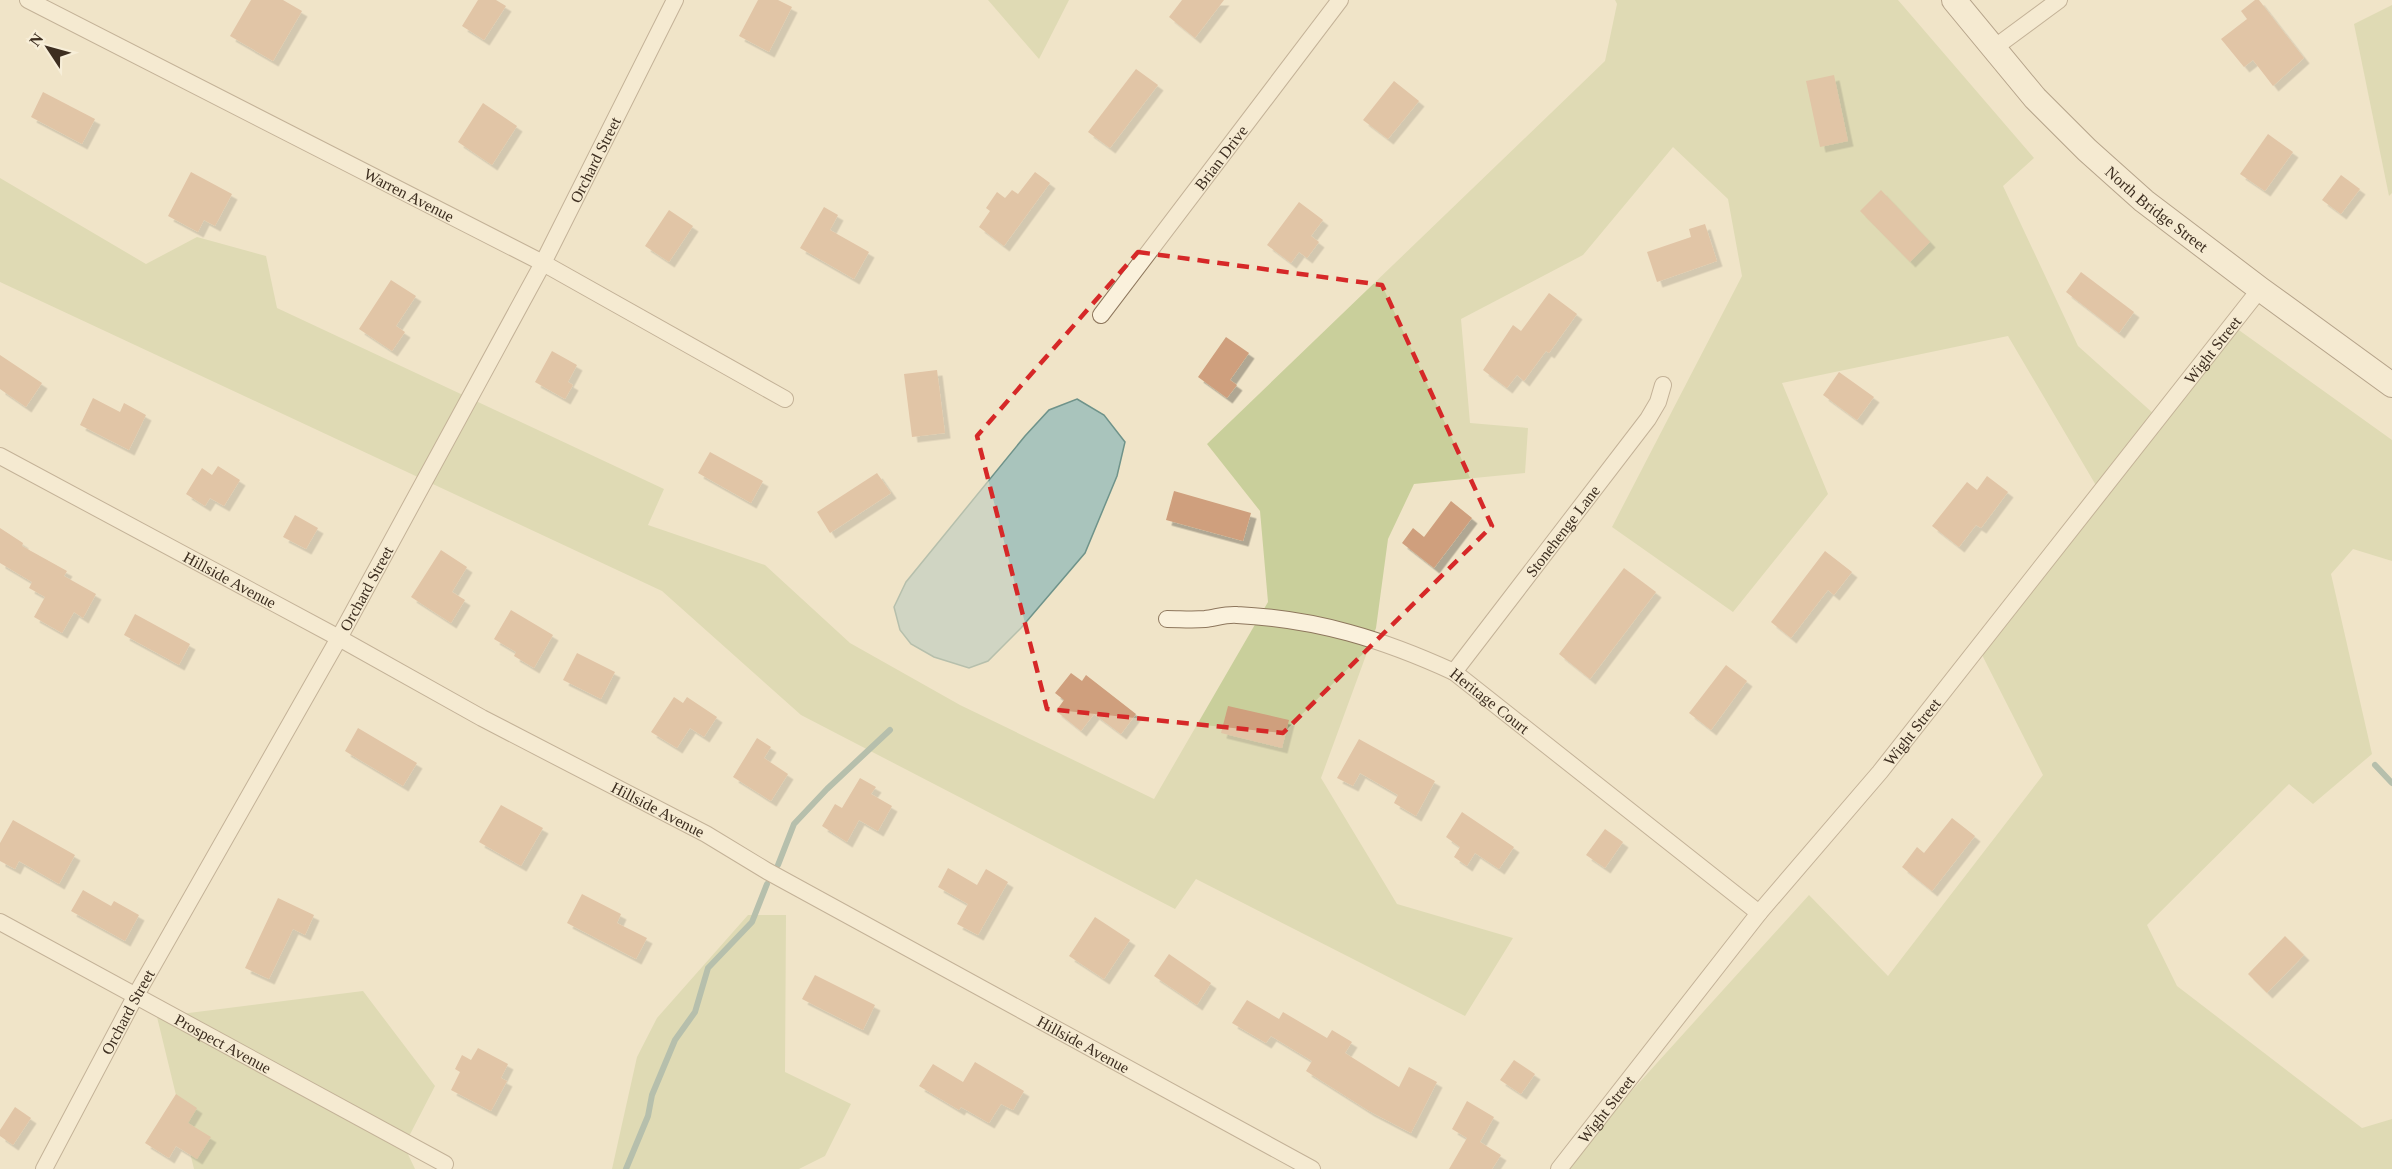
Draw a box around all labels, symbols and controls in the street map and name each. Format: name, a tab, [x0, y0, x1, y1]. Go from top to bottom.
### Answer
north arrow	[18, 18, 78, 78]
text: N	[26, 29, 47, 49]
street label: Orchard Street	[566, 113, 624, 205]
street label: Brian Drive	[1191, 122, 1250, 193]
street label: North Bridge Street	[2102, 162, 2212, 255]
street label: Warren Avenue	[361, 165, 457, 225]
street label: Wight Street	[2181, 312, 2244, 387]
street label: Stonehenge Lane	[1522, 482, 1603, 580]
street label: Orchard Street	[336, 543, 396, 634]
street label: Hillside Avenue	[181, 548, 279, 611]
street label: Heritage Court	[1447, 664, 1533, 737]
street label: Wight Street	[1880, 694, 1944, 769]
street label: Hillside Avenue	[609, 778, 708, 840]
street label: Orchard Street	[98, 966, 158, 1057]
street label: Prospect Avenue	[172, 1010, 274, 1076]
street label: Hillside Avenue	[1035, 1012, 1133, 1076]
street label: Wight Street	[1574, 1072, 1638, 1146]

